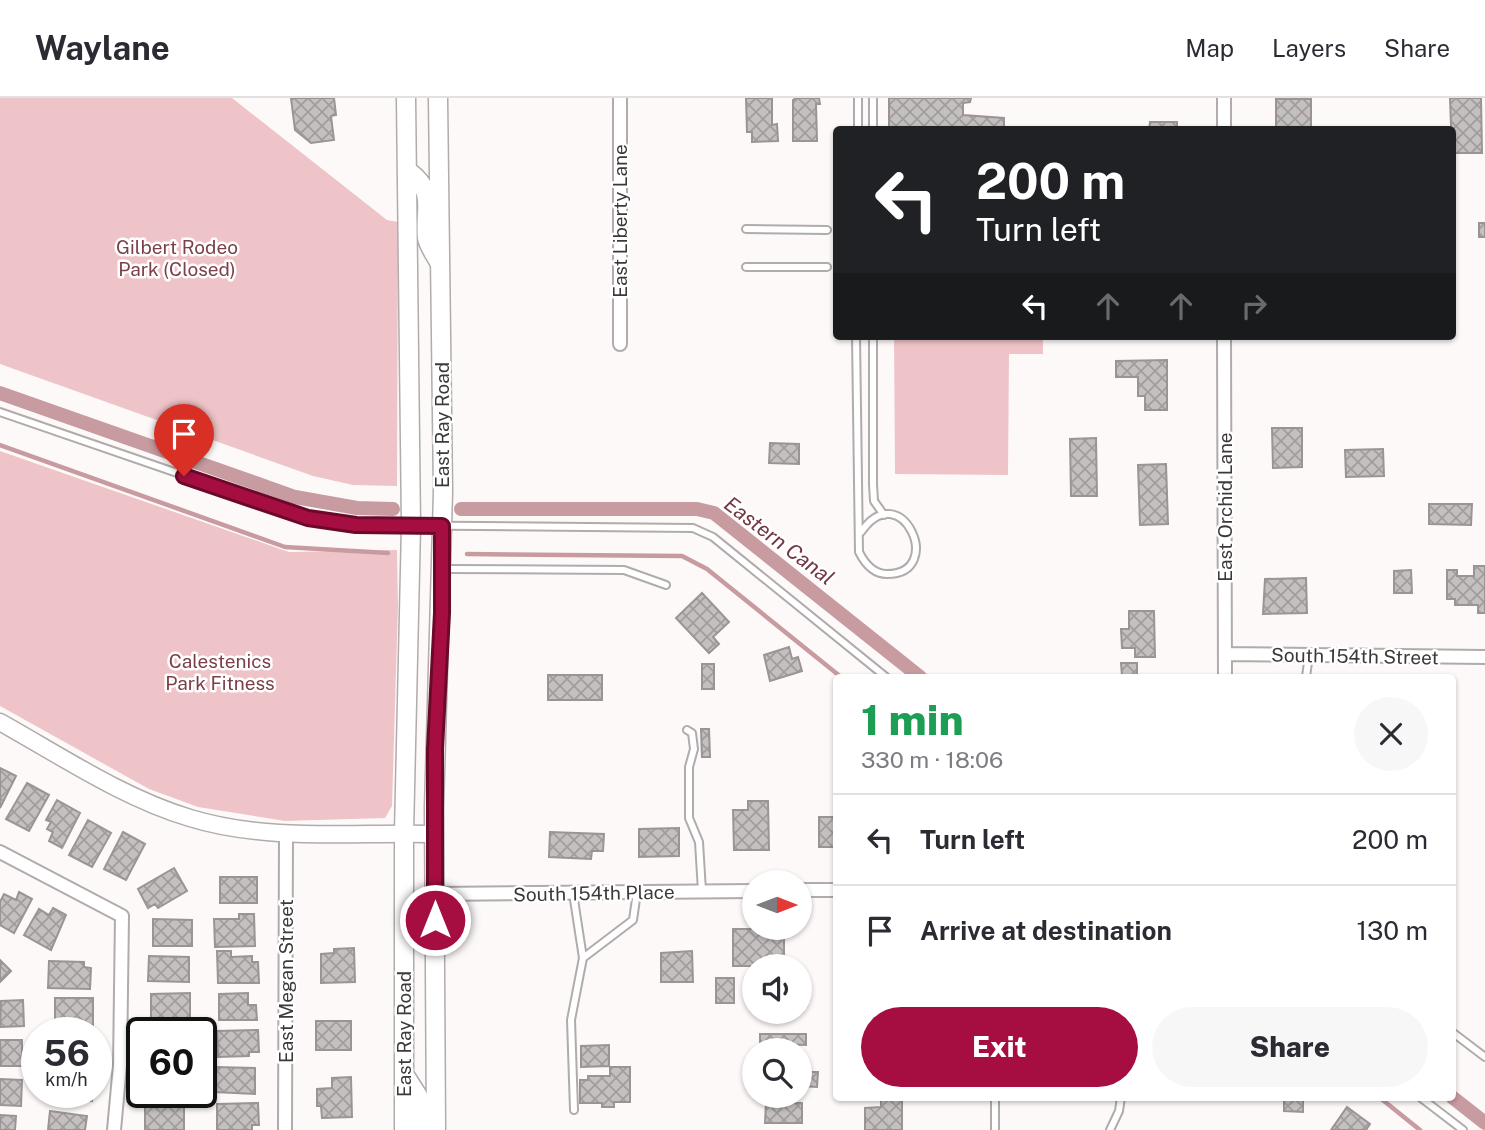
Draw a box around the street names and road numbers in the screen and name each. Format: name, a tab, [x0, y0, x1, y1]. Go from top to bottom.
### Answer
street label: East Liberty Lane	[609, 144, 631, 298]
street label: East Ray Road	[431, 362, 453, 488]
street label: East Orchid Lane	[1214, 432, 1236, 582]
street label: South 154th Street	[1271, 644, 1439, 668]
street label: South 154th Place	[513, 881, 675, 905]
street label: East Megan Street	[275, 899, 297, 1063]
street label: East Ray Road	[393, 971, 415, 1097]

